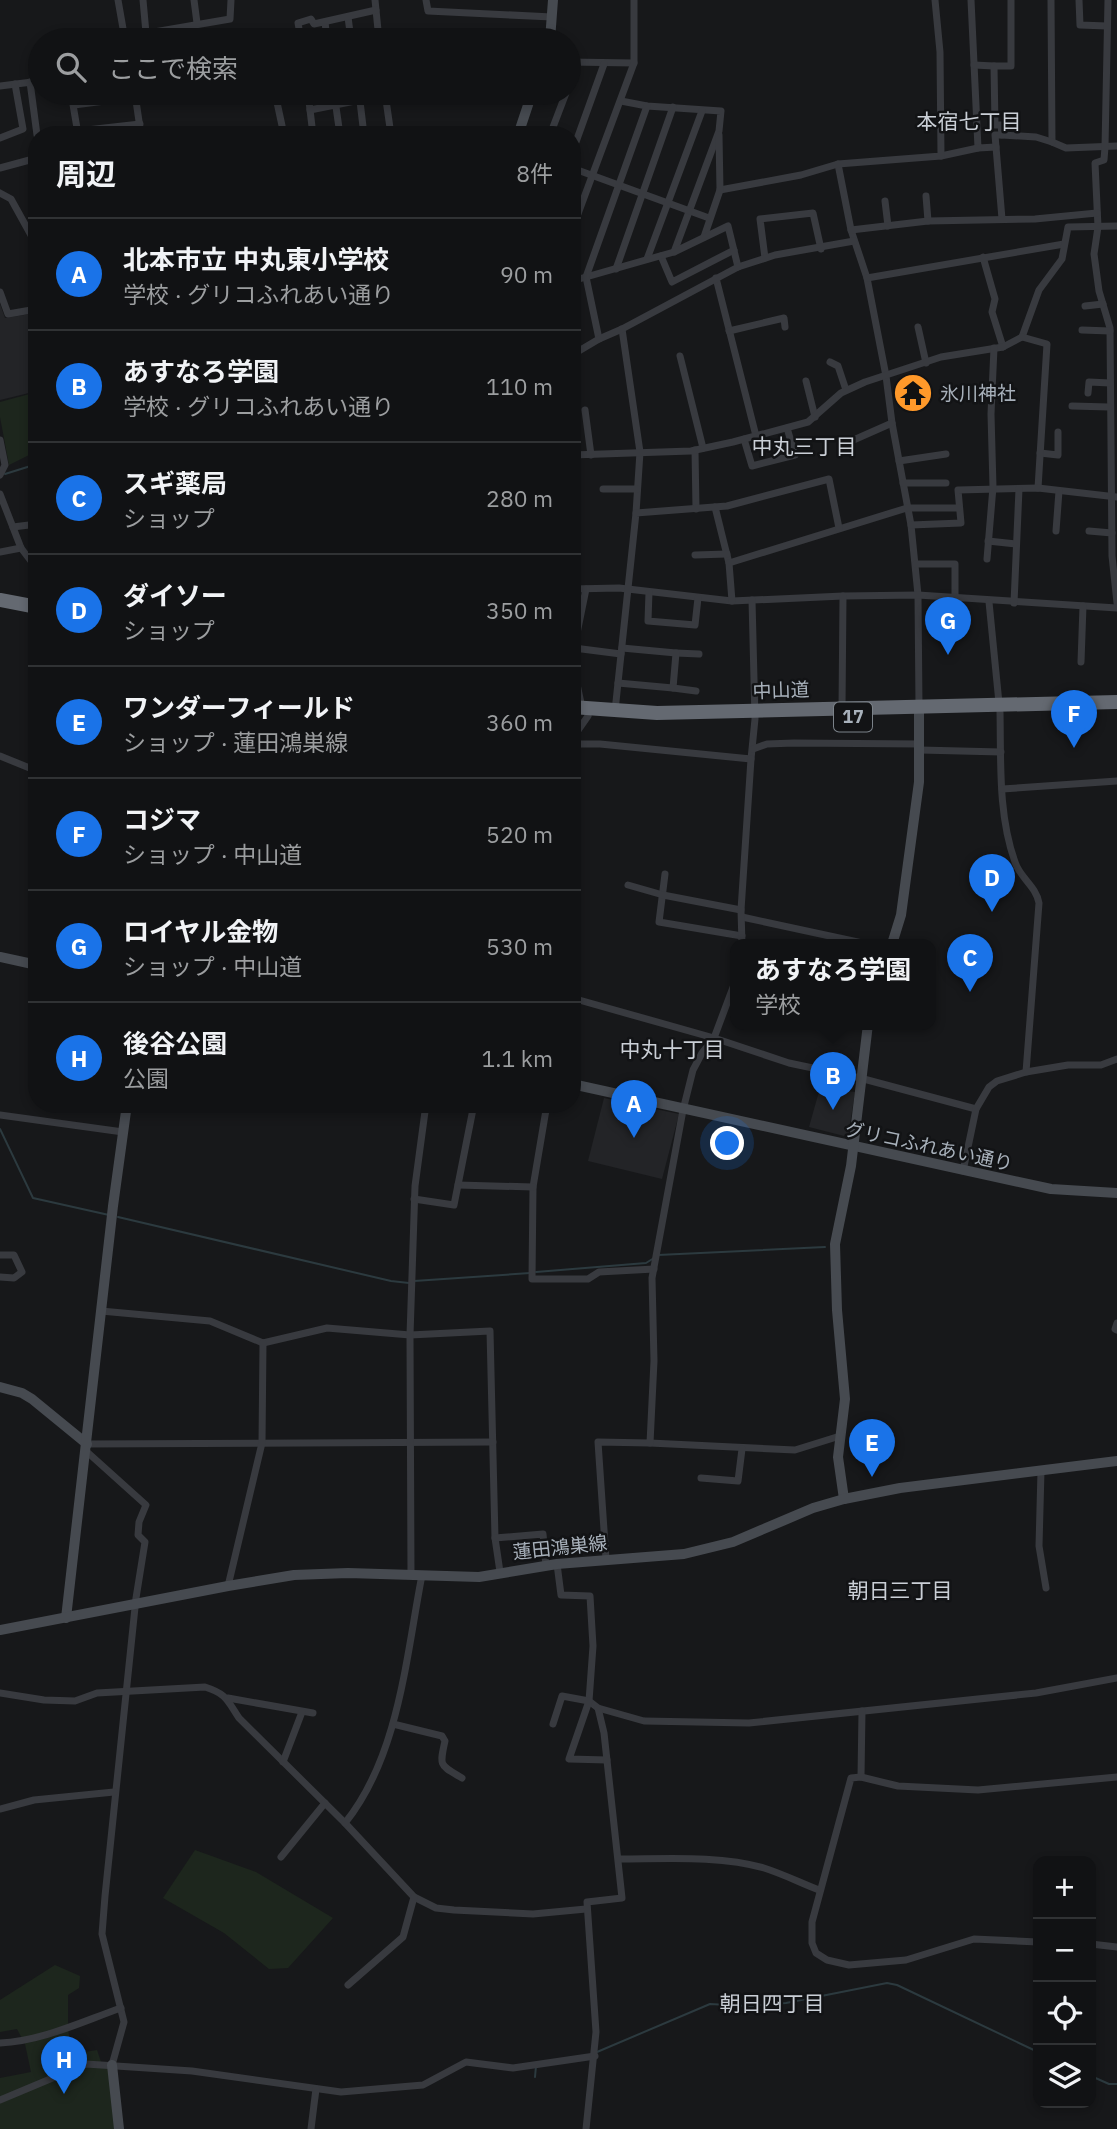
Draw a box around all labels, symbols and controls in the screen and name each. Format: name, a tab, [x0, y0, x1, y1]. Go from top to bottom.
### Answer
search box	[28, 28, 581, 105]
icon: search	[52, 48, 90, 86]
text: ここで検索	[108, 51, 238, 85]
district label: 本宿七丁目	[917, 107, 1022, 135]
text: 周辺	[56, 154, 116, 193]
text: 8件	[516, 158, 553, 188]
text: 北本市立 中丸東小学校	[123, 242, 389, 276]
text: A	[71, 259, 87, 289]
text: 90 m	[500, 259, 553, 289]
text: 学校 · グリコふれあい通り	[123, 279, 394, 309]
text: あすなろ学園	[123, 354, 279, 388]
text: B	[71, 371, 87, 401]
text: 110 m	[486, 371, 553, 401]
temple icon: 氷川神社	[892, 372, 934, 414]
place label: 氷川神社	[940, 381, 1016, 405]
text: 学校 · グリコふれあい通り	[123, 391, 394, 421]
district label: 中丸三丁目	[752, 432, 857, 460]
text: スギ薬局	[123, 466, 227, 500]
text: C	[72, 483, 86, 513]
text: 280 m	[486, 483, 553, 513]
text: ショップ	[123, 503, 215, 533]
text: ダイソー	[123, 578, 227, 612]
text: D	[71, 595, 87, 625]
text: 350 m	[486, 595, 553, 625]
pin: G	[925, 597, 971, 655]
text: ショップ	[123, 615, 215, 645]
street label: 中山道	[752, 677, 810, 703]
text: ワンダーフィールド	[123, 690, 355, 724]
pin: F	[1051, 690, 1097, 748]
road number: 17	[834, 702, 872, 732]
text: E	[72, 707, 86, 737]
text: 360 m	[486, 707, 553, 737]
text: ショップ · 蓮田鴻巣線	[123, 727, 348, 757]
text: コジマ	[123, 802, 201, 836]
text: F	[72, 819, 86, 849]
text: 520 m	[486, 819, 553, 849]
text: ショップ · 中山道	[123, 839, 302, 869]
pin: D	[969, 854, 1015, 912]
text: ロイヤル金物	[123, 914, 278, 948]
text: G	[71, 931, 87, 961]
text: 530 m	[486, 931, 553, 961]
pin: C	[947, 934, 993, 992]
popup	[730, 939, 936, 1030]
text: ショップ · 中山道	[123, 951, 302, 981]
text: あすなろ学園	[755, 952, 911, 986]
text: 学校	[755, 989, 801, 1019]
text: 後谷公園	[123, 1026, 227, 1060]
district label: 中丸十丁目	[620, 1035, 725, 1063]
text: H	[71, 1043, 87, 1073]
text: 1.1 km	[482, 1043, 553, 1073]
pin: B	[810, 1052, 856, 1110]
text: 公園	[123, 1063, 169, 1093]
pin: A	[611, 1080, 657, 1138]
street label: グリコふれあい通り	[843, 1116, 1015, 1176]
your location	[710, 1126, 744, 1160]
pin: E	[849, 1419, 895, 1477]
street label: 蓮田鴻巣線	[511, 1530, 609, 1564]
district label: 朝日三丁目	[848, 1576, 953, 1604]
map controls	[1033, 1856, 1096, 2108]
button: +	[1033, 1856, 1096, 1919]
button: −	[1033, 1919, 1096, 1982]
button: locate	[1033, 1982, 1096, 2045]
district label: 朝日四丁目	[720, 1989, 825, 2017]
pin: H	[41, 2036, 87, 2094]
button: layers	[1033, 2045, 1096, 2108]

